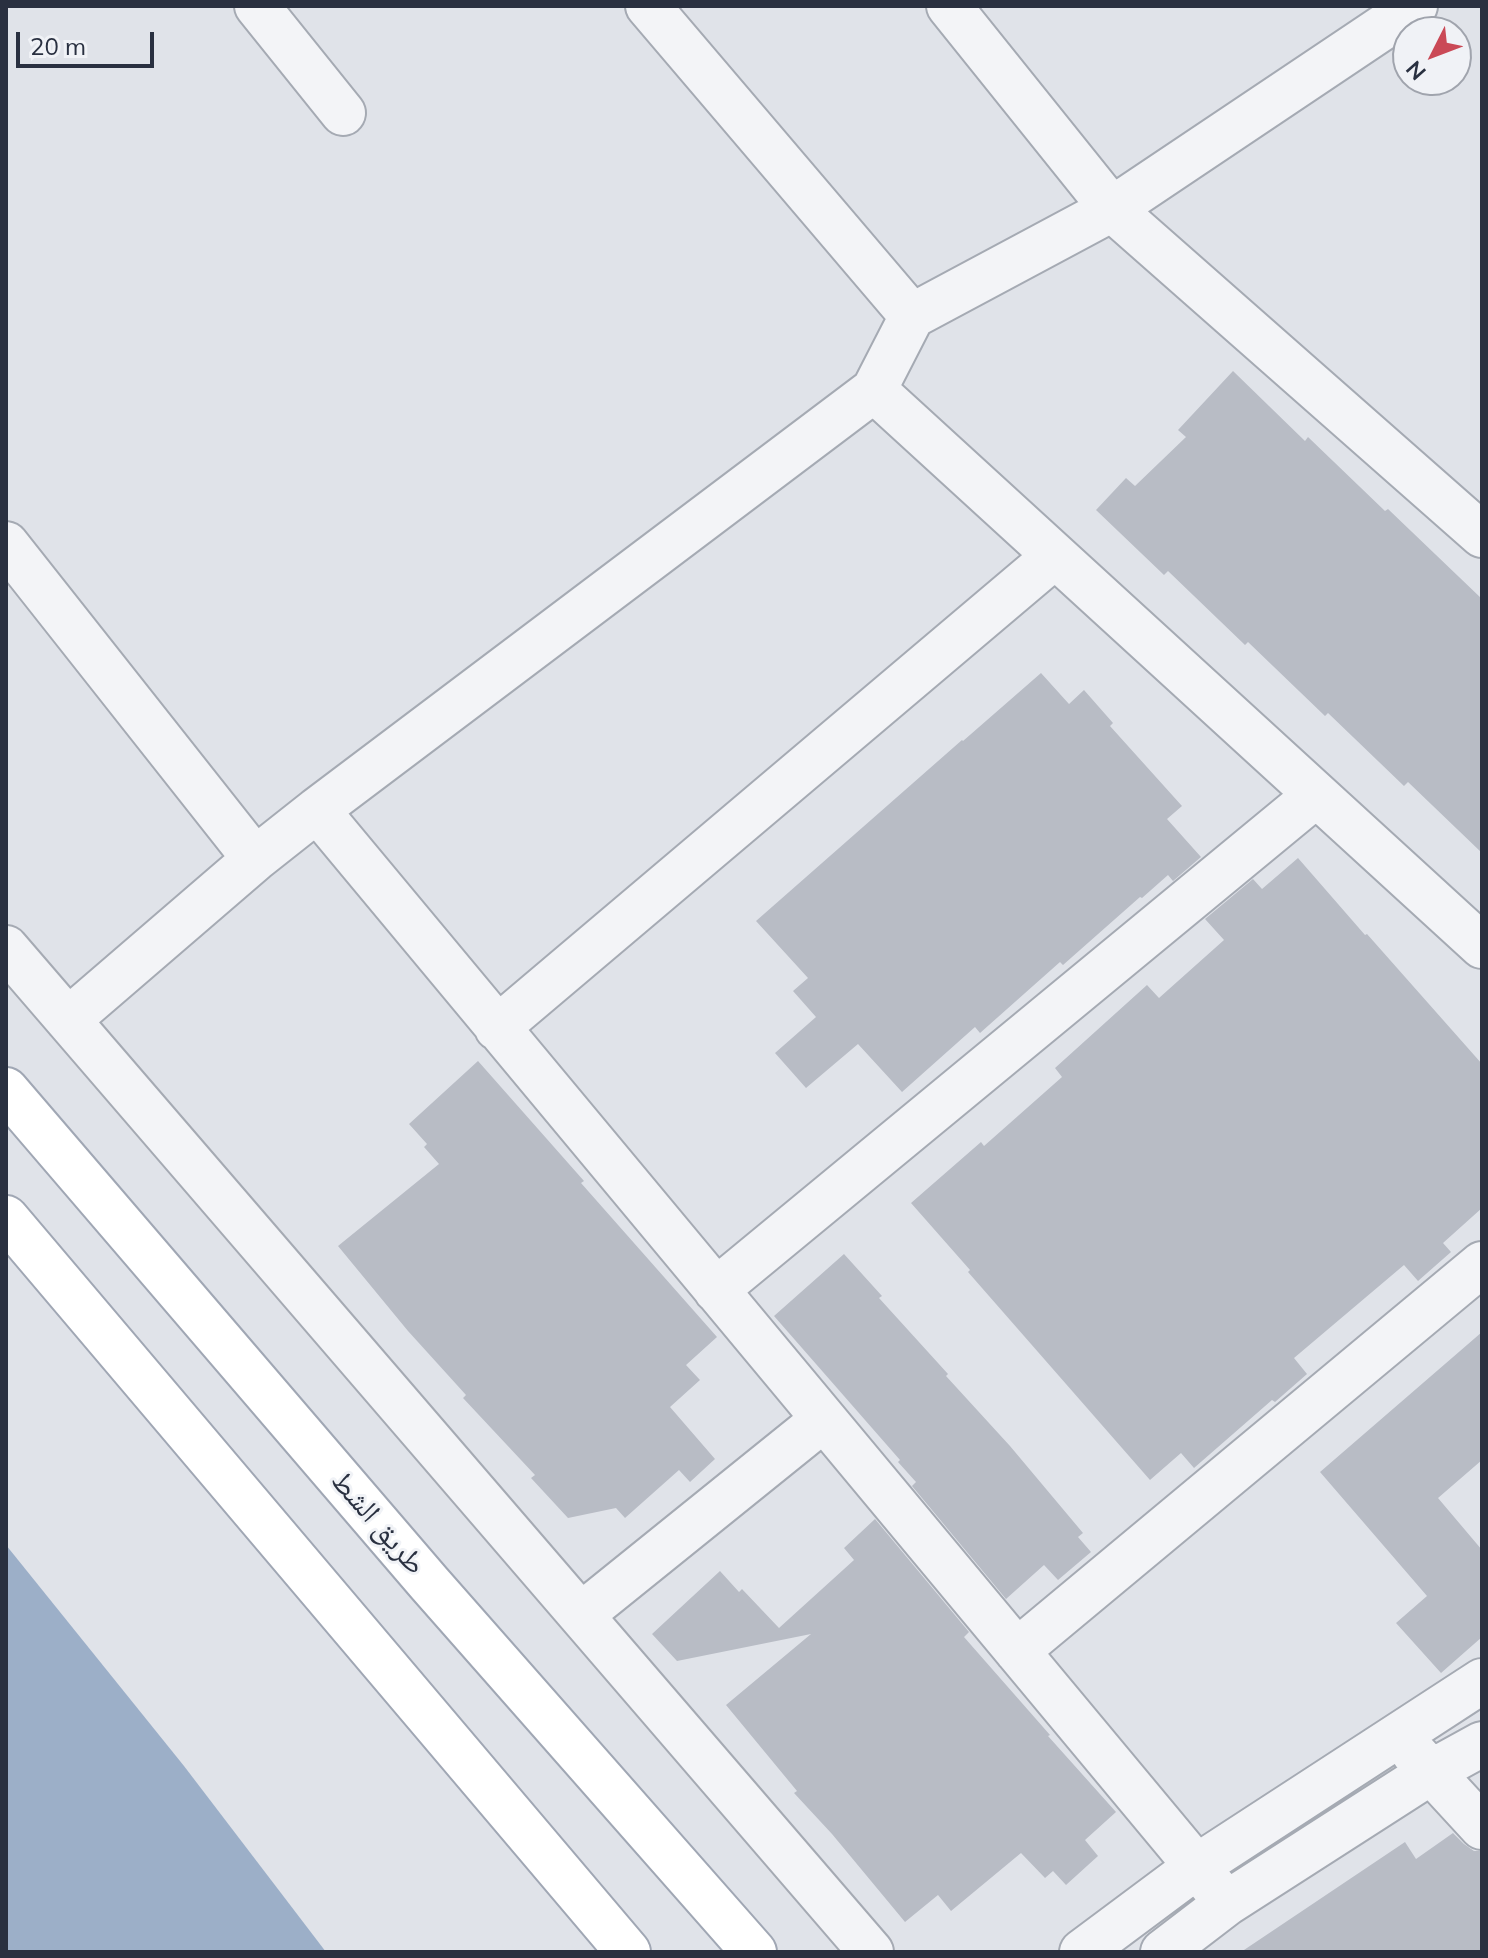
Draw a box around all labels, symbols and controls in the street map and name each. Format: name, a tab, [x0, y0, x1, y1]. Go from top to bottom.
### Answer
scale bar	[20, 16, 158, 66]
north arrow	[1392, 16, 1472, 96]
text: 20 m	[30, 31, 86, 61]
text: N	[1400, 55, 1432, 86]
street label: طريق الشط	[323, 1464, 433, 1582]

